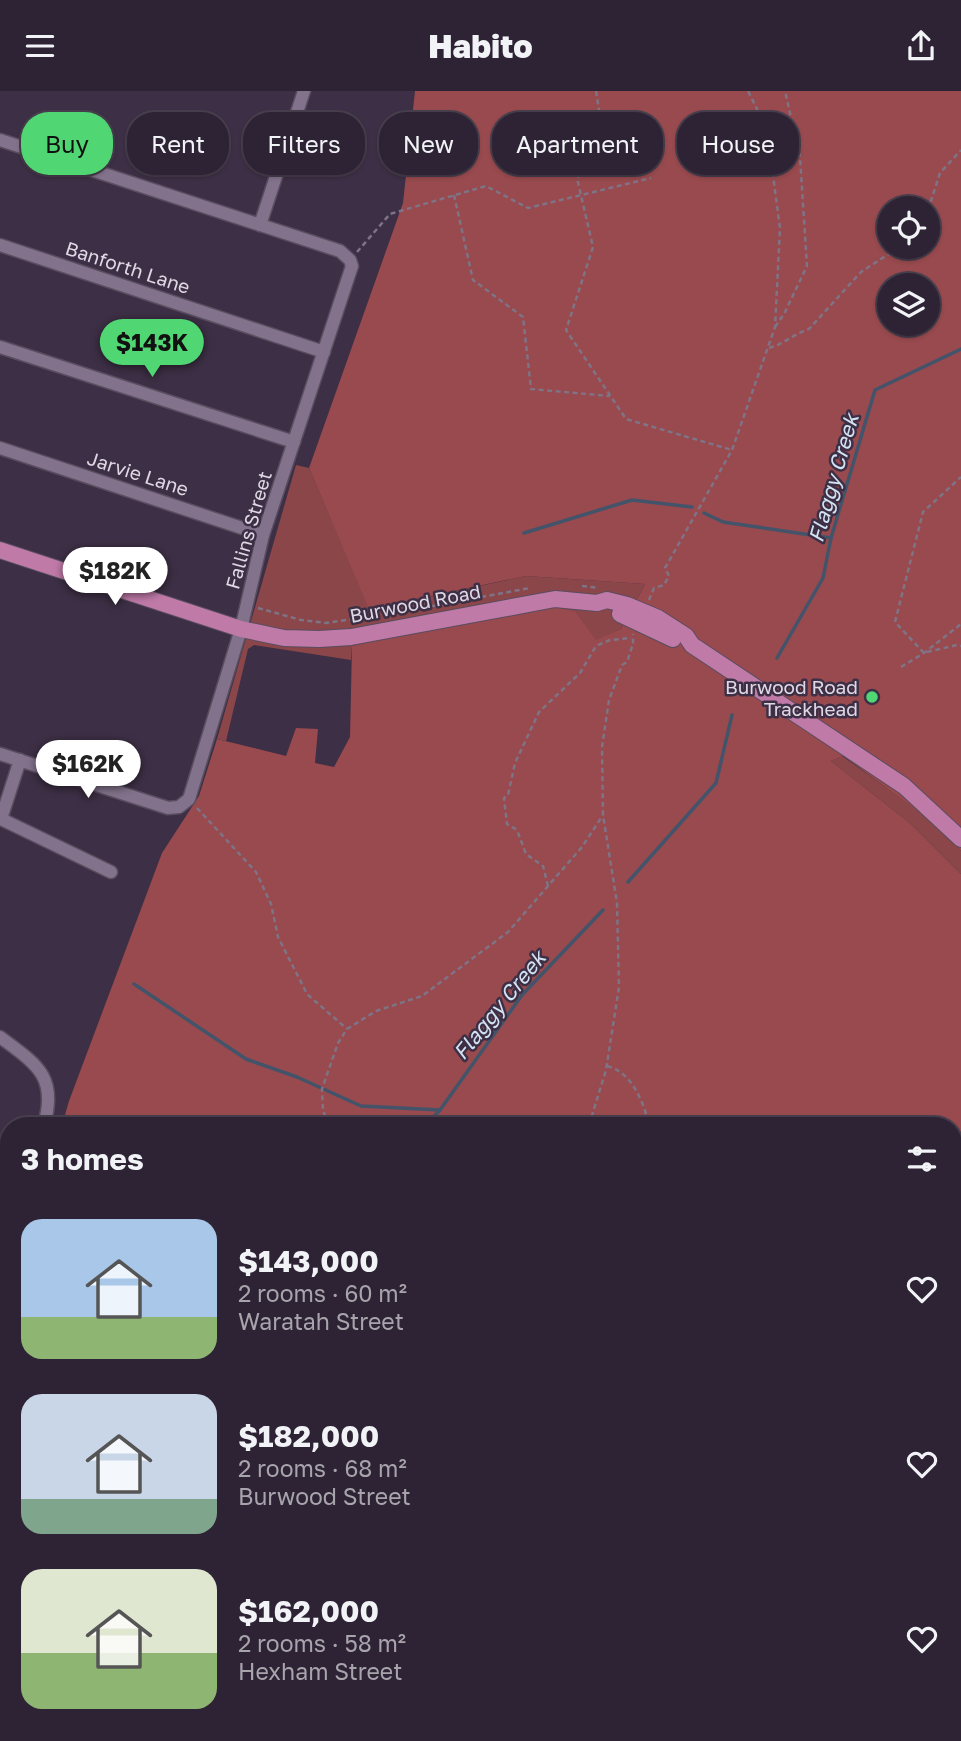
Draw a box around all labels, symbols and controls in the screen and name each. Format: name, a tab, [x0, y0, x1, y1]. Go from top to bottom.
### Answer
icon: menu	[21, 27, 59, 65]
text: Habito	[428, 27, 533, 65]
icon: share	[902, 27, 940, 65]
chip: Buy	[21, 112, 113, 175]
chip: Rent	[127, 112, 229, 175]
chip: Filters	[243, 112, 365, 175]
chip: New	[379, 112, 478, 175]
chip: Apartment	[492, 112, 663, 175]
chip: House	[677, 112, 799, 175]
map controls	[877, 196, 940, 336]
button: locate	[877, 196, 940, 259]
street label: Banforth Lane	[63, 236, 193, 298]
button: layers	[877, 273, 940, 336]
pin: $143K	[103, 320, 201, 379]
text: $143K	[116, 328, 188, 356]
water label: Flaggy Creek	[802, 409, 864, 545]
street label: Jarvie Lane	[84, 446, 192, 500]
street label: Fallins Street	[220, 468, 276, 592]
pin: $182K	[66, 547, 164, 607]
text: $182K	[79, 556, 151, 584]
street label: Burwood Road	[348, 579, 482, 627]
place label: Burwood Road Trackhead	[725, 675, 858, 720]
marker: Burwood Road Trackhead	[864, 689, 880, 705]
pin: $162K	[39, 741, 137, 800]
text: $162K	[52, 749, 124, 777]
water label: Flaggy Creek	[447, 944, 552, 1065]
icon: filters	[903, 1140, 941, 1178]
text: 3 homes	[21, 1141, 144, 1177]
text: $143,000	[238, 1243, 379, 1279]
icon: home	[77, 1247, 161, 1331]
icon: heart	[903, 1270, 941, 1308]
text: 2 rooms · 60 m²	[238, 1279, 407, 1307]
text: Waratah Street	[238, 1307, 404, 1335]
text: $182,000	[238, 1418, 379, 1454]
icon: home	[77, 1422, 161, 1506]
icon: heart	[903, 1445, 941, 1483]
text: 2 rooms · 68 m²	[238, 1454, 407, 1482]
text: Burwood Street	[238, 1482, 411, 1510]
text: $162,000	[238, 1593, 379, 1629]
icon: home	[77, 1597, 161, 1681]
icon: heart	[903, 1620, 941, 1658]
text: 2 rooms · 58 m²	[238, 1629, 406, 1657]
text: Hexham Street	[238, 1657, 402, 1685]

